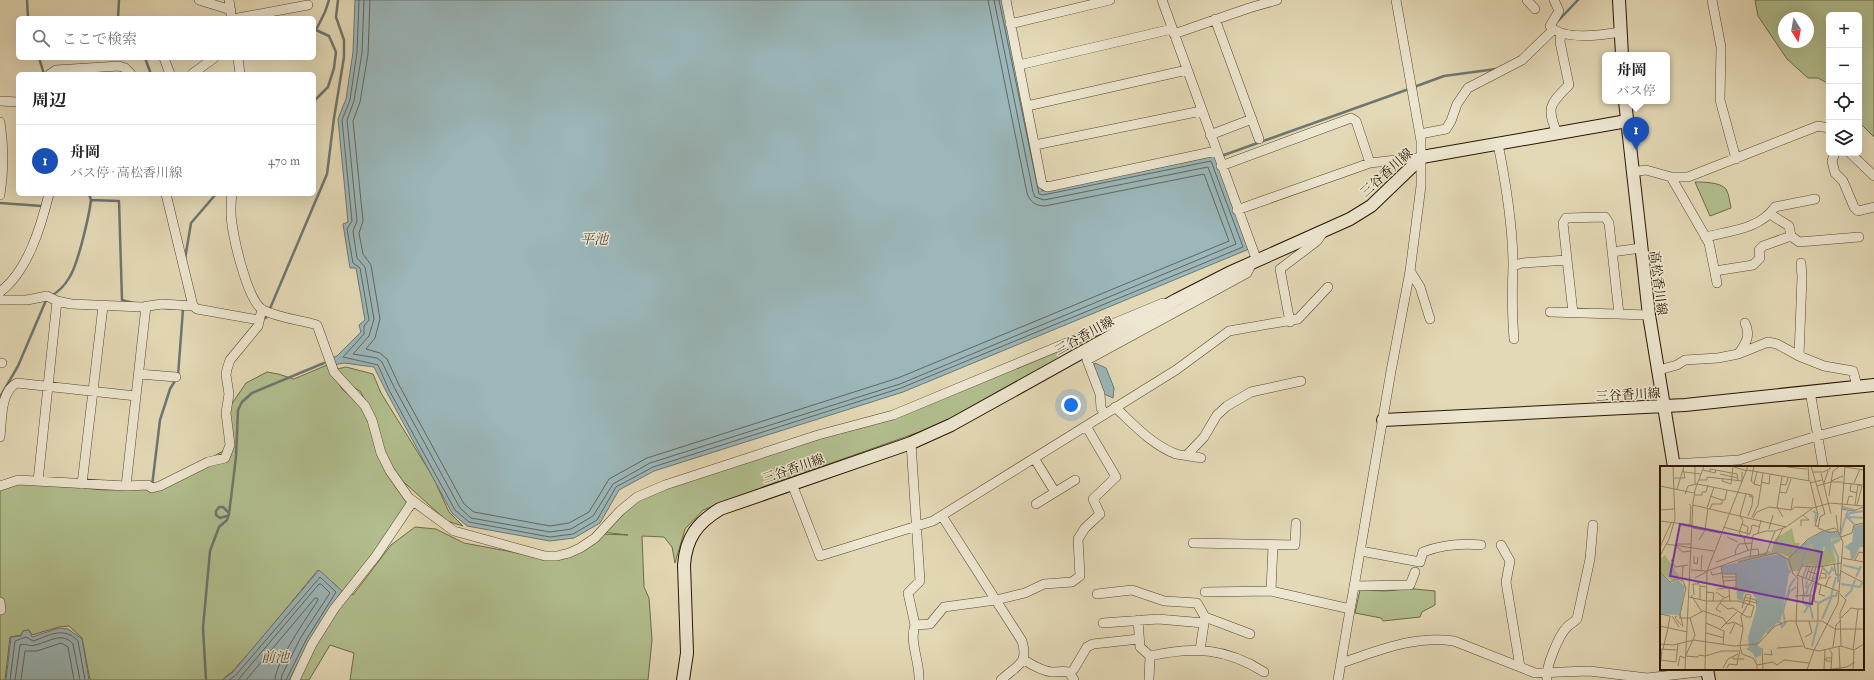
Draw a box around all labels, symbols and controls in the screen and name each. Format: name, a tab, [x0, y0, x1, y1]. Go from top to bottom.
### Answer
north arrow	[1778, 12, 1814, 48]
map controls	[1826, 12, 1862, 156]
button: +	[1826, 12, 1862, 48]
search box	[16, 16, 316, 60]
icon: search	[30, 27, 52, 49]
text: ここで検索	[62, 30, 137, 49]
button: −	[1826, 48, 1862, 84]
popup	[1602, 52, 1670, 104]
text: 舟岡	[1616, 61, 1647, 80]
text: バス停	[1616, 83, 1656, 99]
button: locate	[1826, 84, 1862, 120]
text: 周辺	[32, 90, 66, 111]
pin: 1	[1623, 117, 1649, 150]
button: layers	[1826, 120, 1862, 156]
text: 舟岡	[70, 143, 100, 162]
street label: 三谷香川線	[1357, 145, 1416, 200]
text: 1	[43, 153, 47, 169]
text: 470 m	[268, 153, 300, 169]
text: バス停 · 高松香川線	[70, 165, 182, 181]
water label: 平池	[580, 231, 610, 248]
street label: 高松香川線	[1646, 250, 1670, 316]
street label: 三谷香川線	[1052, 313, 1117, 359]
street label: 三谷香川線	[1595, 385, 1661, 405]
your location	[1061, 395, 1081, 415]
street label: 三谷香川線	[760, 451, 827, 487]
inset map	[1660, 466, 1864, 670]
water label: 前池	[261, 649, 291, 666]

